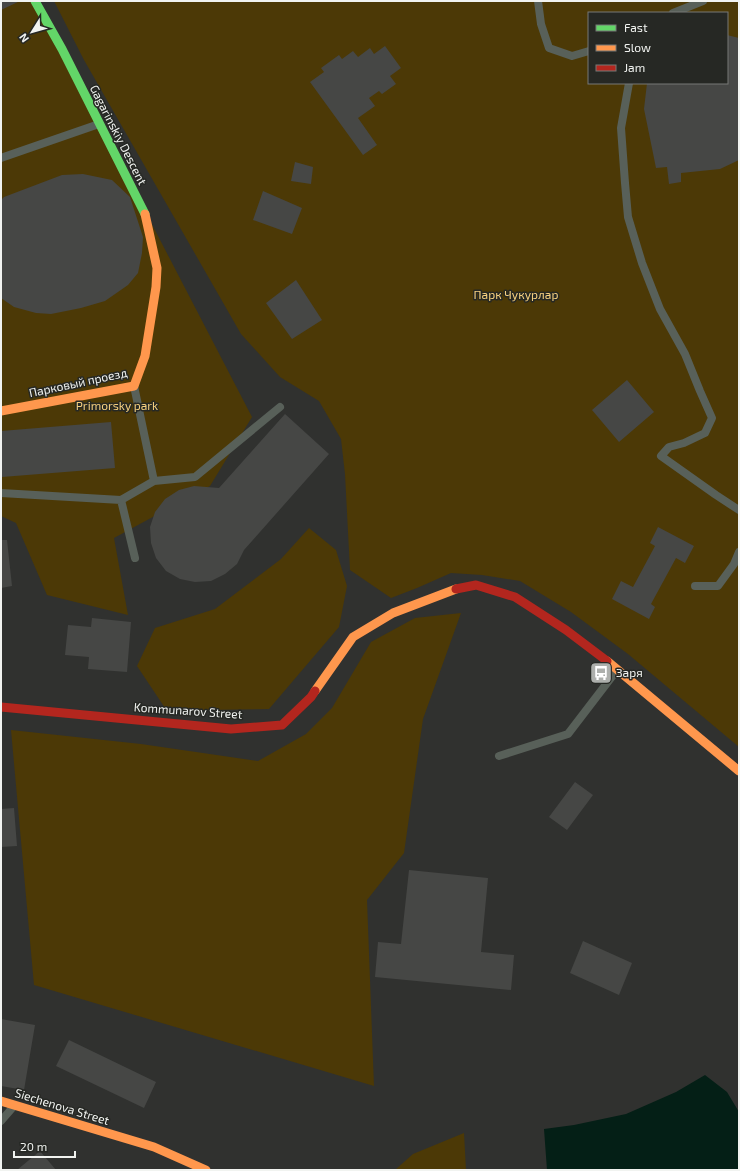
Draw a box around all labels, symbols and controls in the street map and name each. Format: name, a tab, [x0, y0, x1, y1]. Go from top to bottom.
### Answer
north arrow	[12, 12, 52, 52]
legend	[588, 12, 728, 84]
text: Fast	[624, 20, 648, 34]
text: N	[16, 31, 31, 45]
text: Slow	[624, 40, 651, 54]
text: Jam	[624, 60, 645, 74]
street label: Gagarinskiy Descent	[88, 82, 150, 187]
park label: Парк Чукурлар	[474, 287, 558, 302]
street label: Парковый проезд	[27, 365, 128, 399]
park label: Primorsky park	[76, 398, 158, 412]
bus stop icon: Заря	[588, 660, 614, 686]
place label: Заря	[616, 665, 643, 679]
street label: Kommunarov Street	[133, 699, 243, 721]
street label: Siechenova Street	[13, 1085, 112, 1127]
scale bar	[14, 1133, 75, 1159]
text: 20 m	[20, 1139, 47, 1153]

